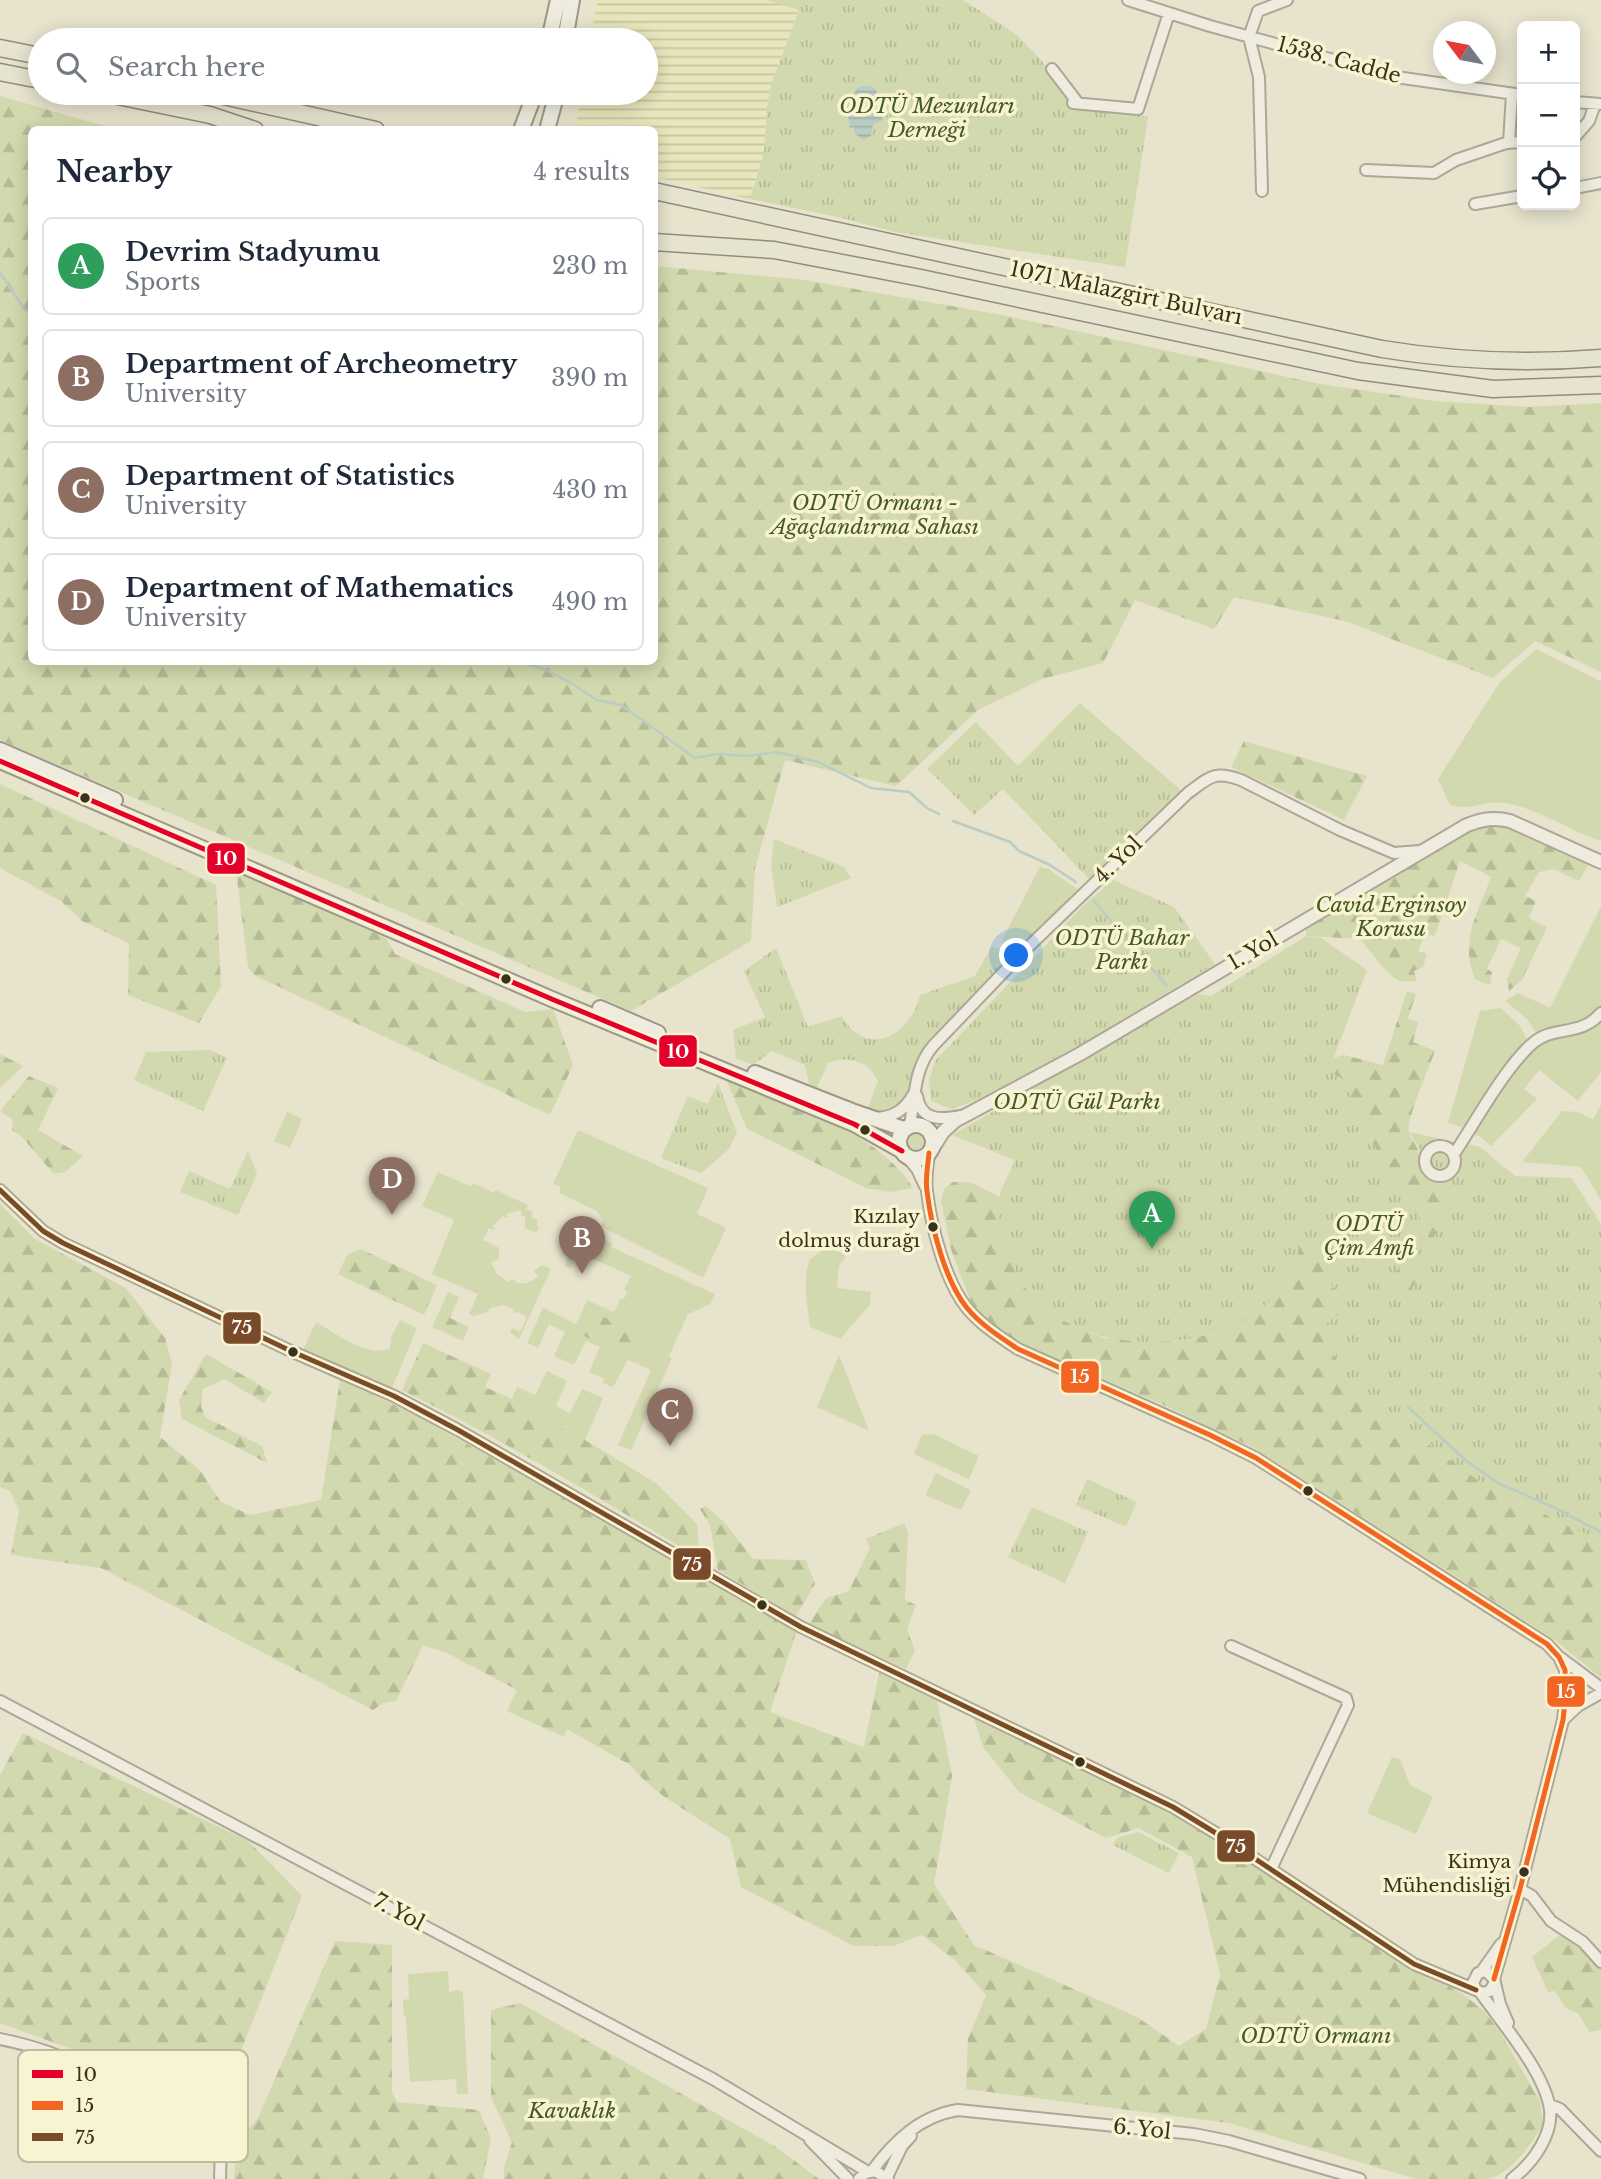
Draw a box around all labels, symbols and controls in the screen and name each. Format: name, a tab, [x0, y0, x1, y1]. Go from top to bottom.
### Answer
north arrow	[1433, 21, 1496, 84]
map controls	[1517, 21, 1580, 210]
button: +	[1517, 21, 1580, 84]
search box	[28, 28, 658, 105]
street label: 1538. Cadde	[1274, 31, 1404, 89]
icon: search	[52, 48, 90, 86]
text: Search here	[108, 51, 265, 83]
button: −	[1517, 84, 1580, 147]
park label: ODTÜ Mezunları Derneği	[839, 93, 1015, 143]
button: locate	[1517, 147, 1580, 210]
text: Nearby	[56, 153, 172, 190]
text: 4 results	[534, 158, 630, 186]
text: Devrim Stadyumu	[125, 236, 380, 268]
text: A	[72, 252, 90, 280]
text: 230 m	[552, 252, 628, 280]
street label: 1071 Malazgirt Bulvarı	[1007, 256, 1245, 330]
text: Sports	[125, 268, 201, 296]
text: Department of Archeometry	[125, 348, 517, 380]
text: B	[72, 364, 90, 392]
text: 390 m	[551, 364, 628, 392]
text: University	[125, 380, 247, 408]
text: Department of Statistics	[125, 460, 455, 492]
text: C	[72, 476, 90, 504]
text: 430 m	[553, 476, 628, 504]
park label: ODTÜ Ormanı - Ağaçlandırma Sahası	[768, 490, 979, 540]
text: University	[125, 492, 247, 520]
text: Department of Mathematics	[125, 572, 514, 604]
text: D	[70, 588, 92, 616]
text: 490 m	[552, 588, 628, 616]
text: University	[125, 604, 247, 632]
unlabelled marker	[78, 791, 92, 805]
street label: 4. Yol	[1089, 831, 1148, 889]
line badge: 10	[206, 842, 246, 875]
text: 10	[215, 847, 237, 870]
park label: Cavid Erginsoy Korusu	[1316, 892, 1467, 942]
park label: ODTÜ Bahar Parkı	[1055, 925, 1191, 975]
street label: 1. Yol	[1223, 926, 1283, 976]
your location	[999, 938, 1033, 972]
unlabelled marker	[499, 972, 513, 986]
line badge: 10	[658, 1034, 698, 1068]
text: 10	[667, 1040, 689, 1063]
park label: ODTÜ Gül Parkı	[993, 1089, 1161, 1115]
unlabelled marker	[858, 1123, 872, 1137]
pin: D	[369, 1157, 415, 1215]
pin: A	[1129, 1191, 1175, 1249]
place label: Kızılay dolmuş durağı	[778, 1205, 921, 1252]
park label: ODTÜ Çim Amfi	[1323, 1211, 1415, 1261]
pin: B	[559, 1216, 605, 1274]
marker: Kızılay dolmuş durağı	[926, 1220, 940, 1234]
line badge: 75	[222, 1311, 262, 1345]
text: 75	[232, 1316, 252, 1339]
unlabelled marker	[286, 1345, 300, 1359]
line badge: 15	[1060, 1360, 1100, 1394]
text: 15	[1070, 1365, 1090, 1388]
pin: C	[647, 1388, 693, 1446]
unlabelled marker	[1301, 1484, 1315, 1498]
line badge: 75	[672, 1547, 712, 1581]
text: 75	[682, 1553, 702, 1576]
unlabelled marker	[755, 1598, 769, 1612]
line badge: 15	[1546, 1675, 1586, 1708]
text: 15	[1556, 1680, 1576, 1703]
unlabelled marker	[1073, 1755, 1087, 1769]
line badge: 75	[1216, 1829, 1256, 1863]
text: 75	[1226, 1835, 1246, 1858]
place label: Kimya Mühendisliği	[1382, 1850, 1512, 1897]
marker: Kimya Mühendisliği	[1517, 1865, 1531, 1879]
street label: 7. Yol	[369, 1888, 429, 1936]
park label: ODTÜ Ormanı	[1241, 2023, 1391, 2049]
legend	[18, 2050, 248, 2162]
text: 10	[75, 2063, 97, 2086]
text: 15	[75, 2094, 94, 2117]
park label: Kavaklık	[527, 2098, 616, 2124]
street label: 6. Yol	[1112, 2113, 1172, 2145]
text: 75	[75, 2126, 95, 2149]

